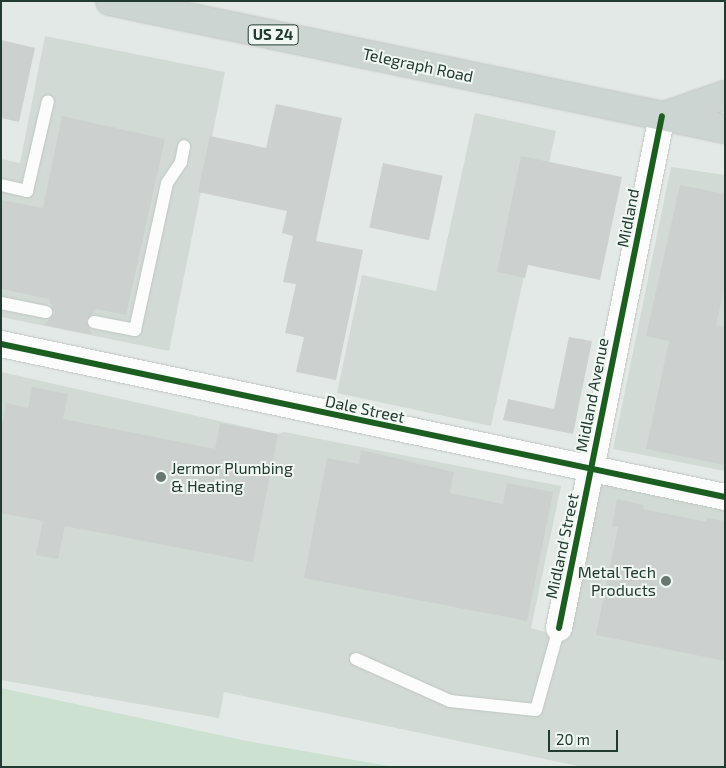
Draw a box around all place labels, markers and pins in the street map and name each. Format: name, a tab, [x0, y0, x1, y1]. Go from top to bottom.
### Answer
place label: Jermor Plumbing & Heating	[171, 458, 293, 496]
marker: Jermor Plumbing & Heating	[155, 471, 167, 483]
place label: Metal Tech Products	[577, 562, 656, 600]
marker: Metal Tech Products	[660, 575, 672, 587]

